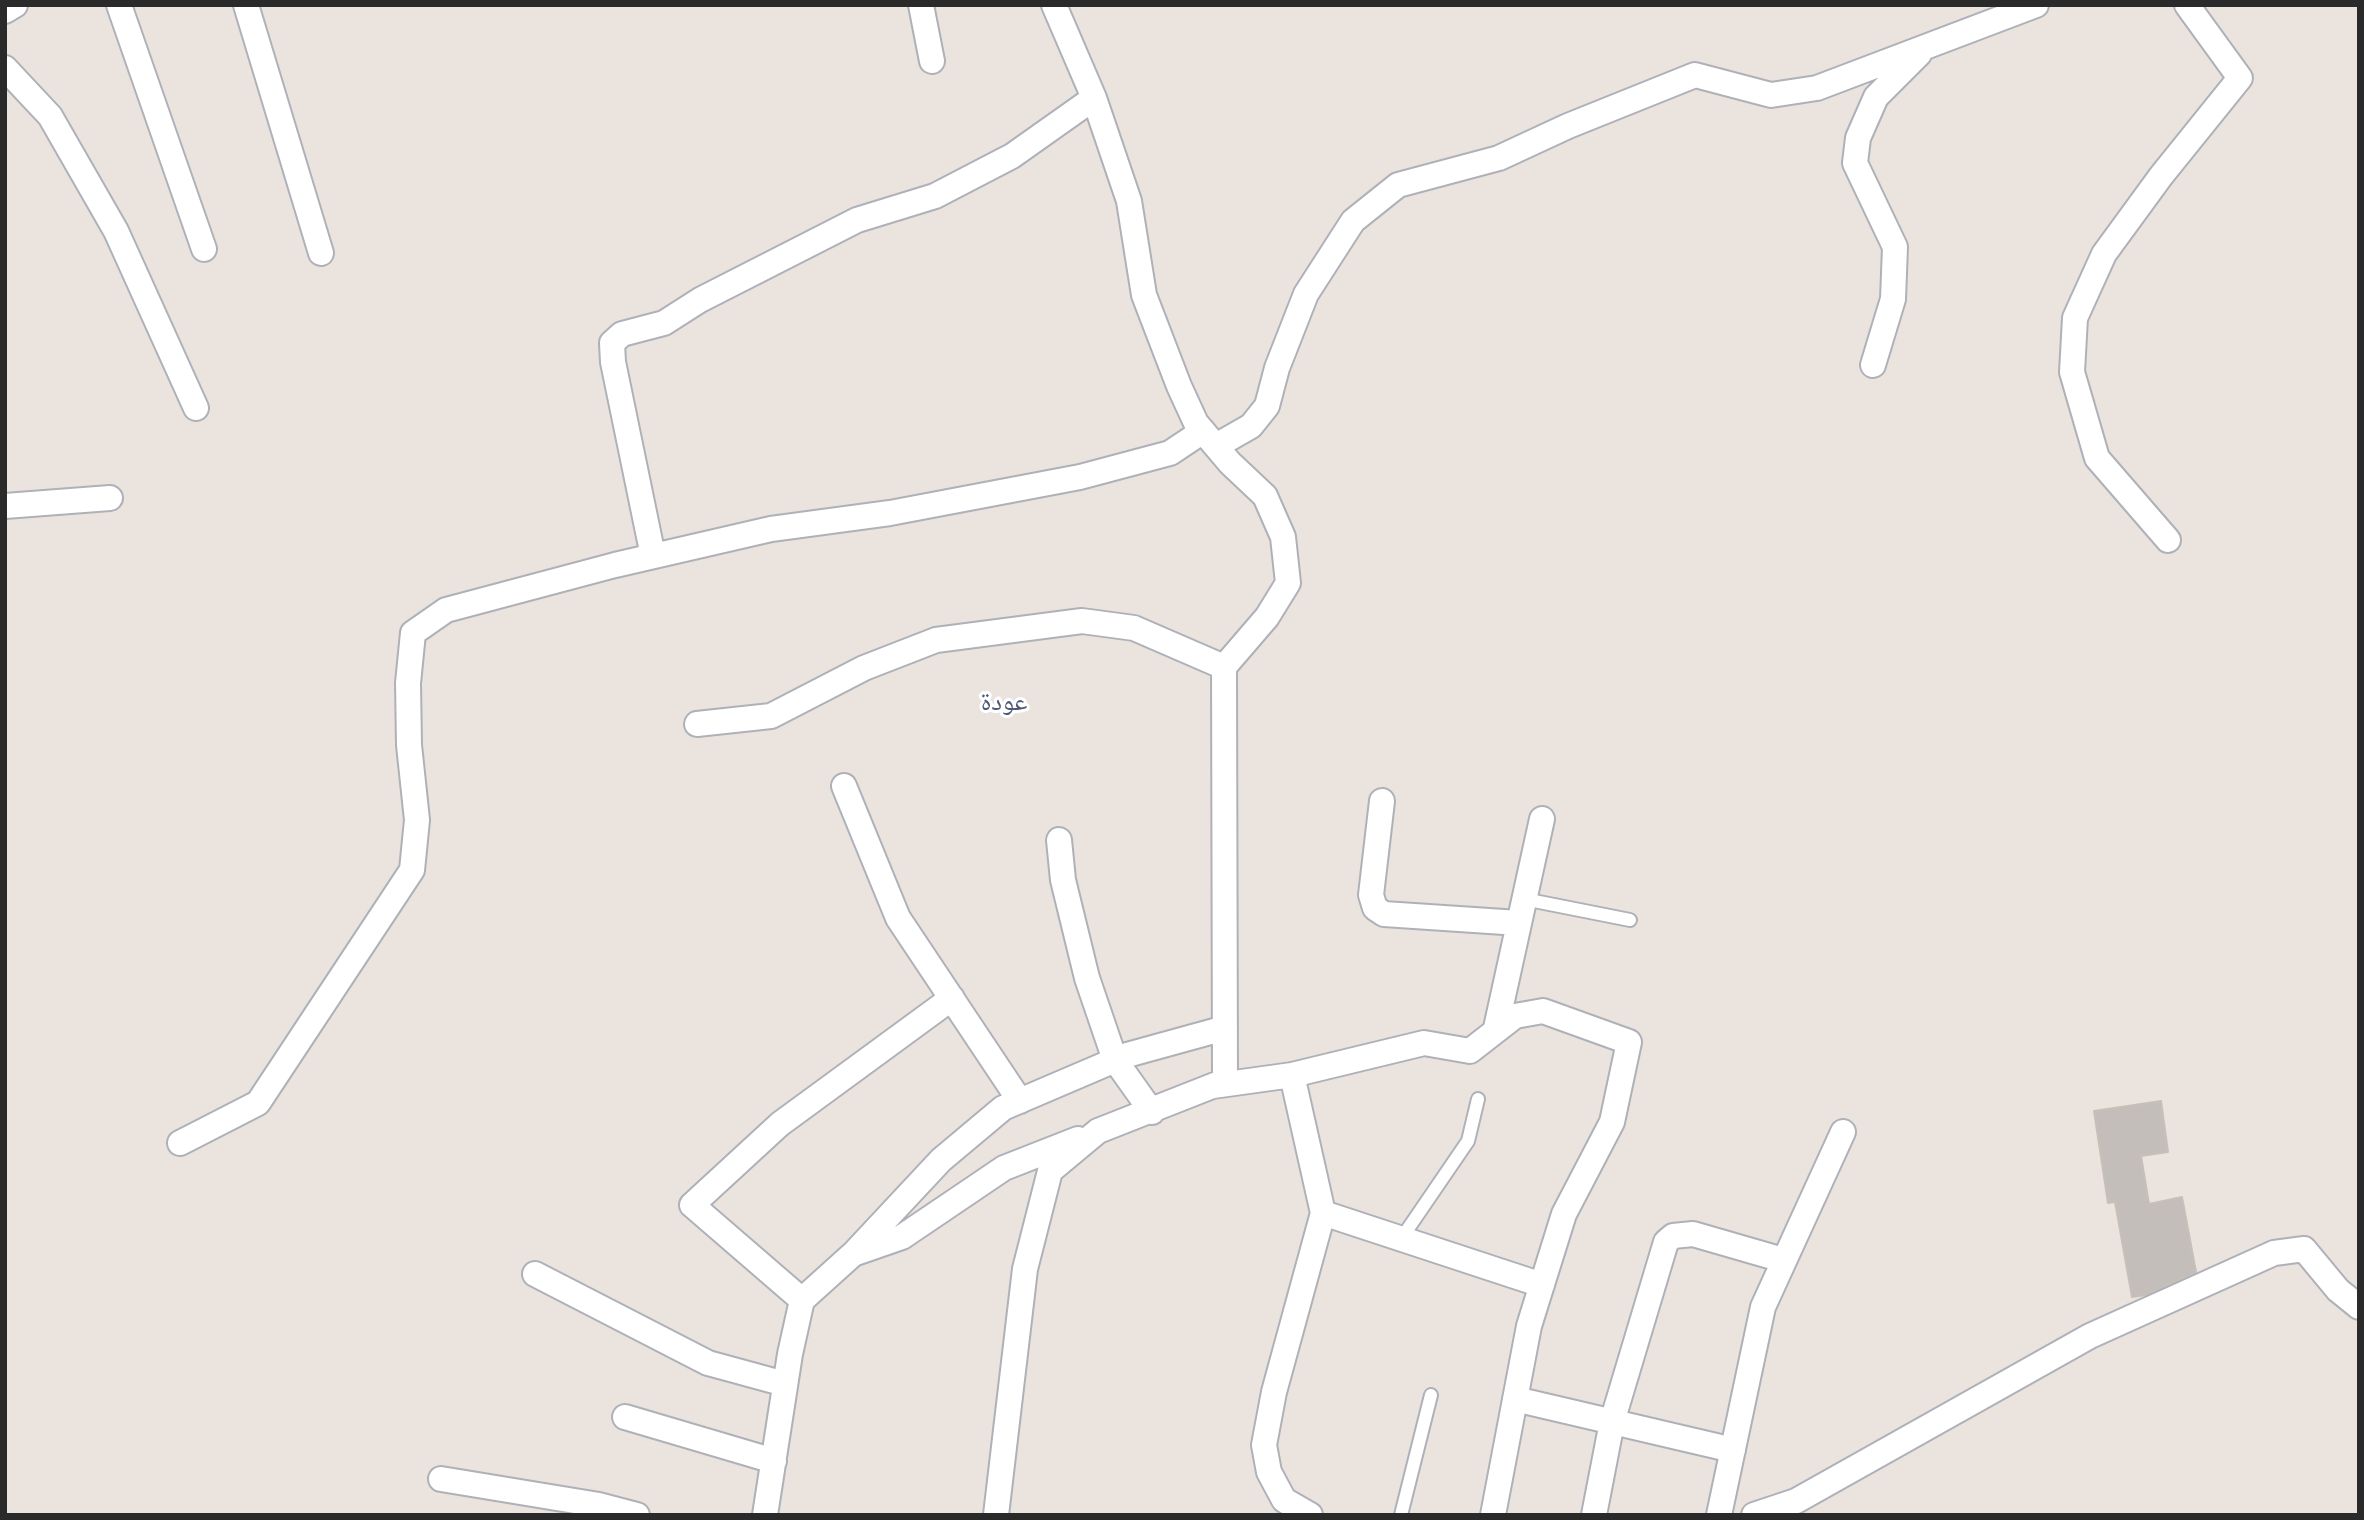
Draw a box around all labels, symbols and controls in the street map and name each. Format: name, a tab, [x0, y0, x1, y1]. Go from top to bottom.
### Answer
district label: عودة	[981, 687, 1027, 719]

